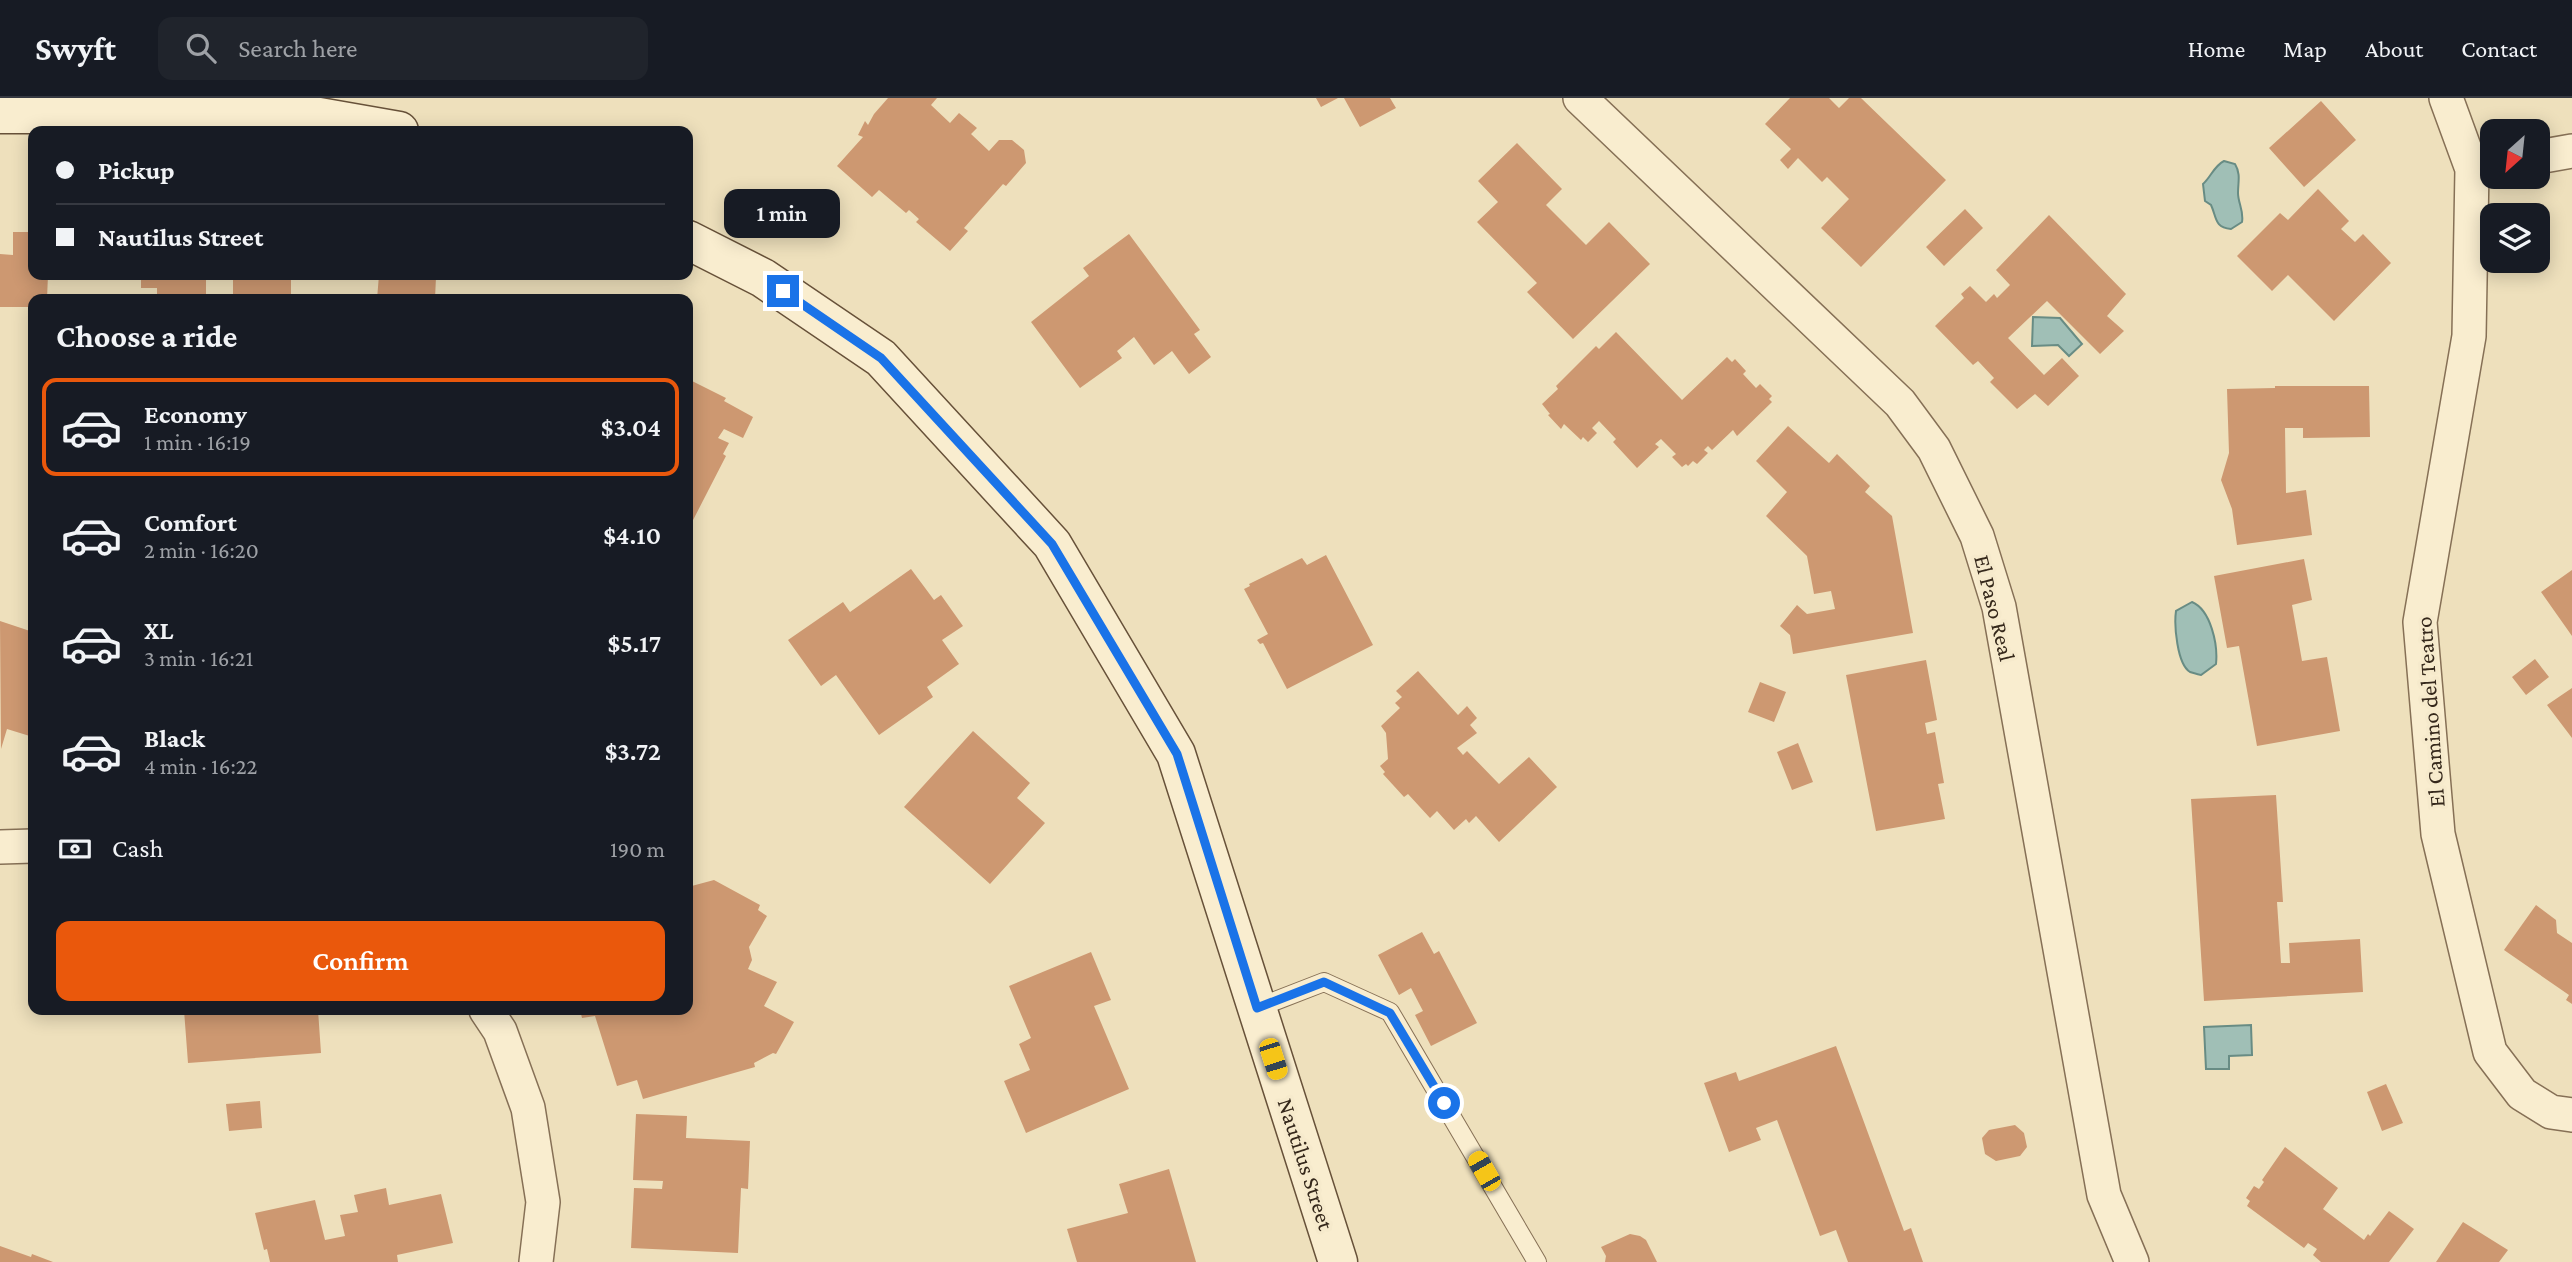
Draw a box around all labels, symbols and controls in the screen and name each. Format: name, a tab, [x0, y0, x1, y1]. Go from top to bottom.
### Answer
search box	[158, 17, 648, 80]
icon: search	[182, 29, 220, 67]
text: Swyft	[35, 30, 116, 67]
text: Search here	[238, 34, 357, 63]
text: Home	[2188, 35, 2245, 62]
text: Map	[2283, 35, 2327, 62]
text: About	[2365, 35, 2423, 62]
text: Contact	[2461, 35, 2537, 62]
north arrow	[2480, 119, 2550, 189]
map controls	[2480, 119, 2550, 273]
text: Pickup	[98, 156, 175, 185]
callout: 1 min	[725, 190, 841, 238]
text: 1 min	[756, 200, 808, 226]
button: layers	[2480, 203, 2550, 273]
text: Nautilus Street	[98, 223, 263, 252]
route end	[767, 275, 799, 307]
text: Choose a ride	[56, 318, 237, 354]
icon: car	[60, 396, 123, 459]
text: Economy	[144, 400, 247, 429]
text: $3.04	[601, 413, 661, 442]
text: 1 min · 16:19	[144, 429, 251, 455]
icon: car	[60, 504, 123, 567]
text: Comfort	[144, 508, 237, 537]
text: $4.10	[603, 521, 661, 550]
text: 2 min · 16:20	[144, 537, 259, 563]
street label: El Paso Real	[1969, 552, 2021, 664]
icon: car	[60, 612, 123, 675]
text: XL	[144, 616, 173, 645]
street label: El Camino del Teatro	[2410, 616, 2450, 808]
text: $5.17	[608, 629, 661, 658]
text: 3 min · 16:21	[144, 645, 253, 671]
icon: car	[60, 720, 123, 783]
text: Black	[144, 724, 205, 753]
text: $3.72	[605, 737, 661, 766]
text: 4 min · 16:22	[144, 753, 257, 779]
icon: cash	[56, 830, 94, 868]
text: Cash	[112, 834, 163, 863]
text: 190 m	[610, 836, 665, 862]
button: Confirm	[56, 921, 665, 1001]
car	[1257, 1036, 1290, 1082]
route start	[1428, 1087, 1460, 1119]
street label: Nautilus Street	[1272, 1095, 1340, 1233]
car	[1465, 1148, 1504, 1194]

